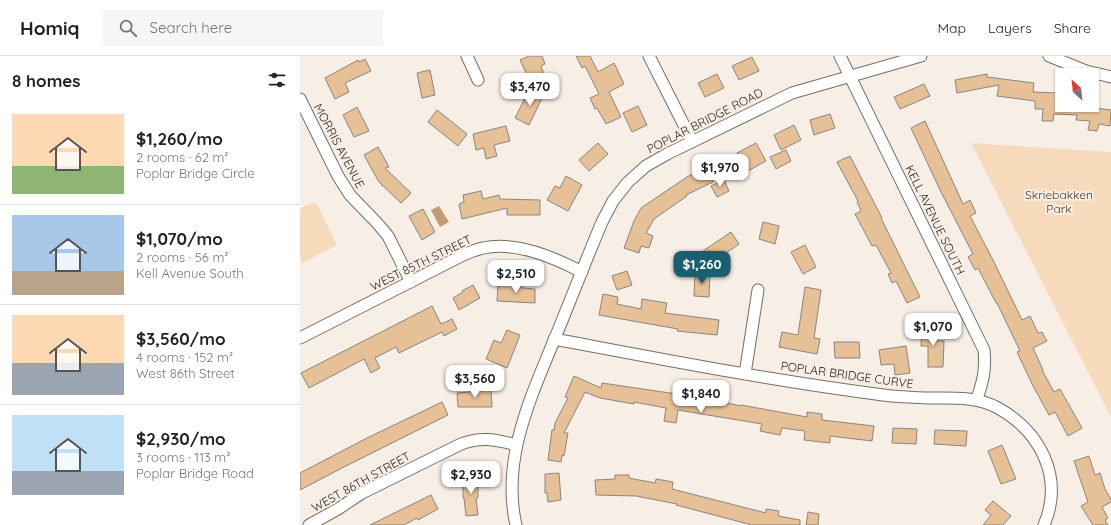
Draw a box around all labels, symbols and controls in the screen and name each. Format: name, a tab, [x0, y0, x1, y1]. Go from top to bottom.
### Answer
search box	[103, 10, 383, 46]
text: Homiq	[20, 16, 79, 40]
icon: search	[117, 17, 139, 39]
text: Search here	[149, 18, 232, 37]
text: Map	[937, 19, 966, 37]
text: Layers	[988, 19, 1032, 37]
text: Share	[1054, 19, 1091, 37]
north arrow	[1055, 68, 1099, 112]
map controls	[1055, 68, 1099, 112]
icon: filters	[266, 69, 288, 91]
text: 8 homes	[12, 70, 81, 91]
pin: $3,470	[497, 73, 563, 107]
text: $3,470	[510, 78, 550, 94]
street label: POPLAR BRIDGE ROAD	[644, 85, 766, 156]
street label: MORRIS AVENUE	[311, 101, 368, 191]
text: $1,260/mo	[136, 128, 223, 149]
icon: home	[44, 130, 92, 178]
text: 2 rooms · 62 m²	[136, 149, 228, 165]
pin: $1,970	[687, 154, 753, 188]
text: $1,970	[701, 159, 739, 175]
street label: KELL AVENUE SOUTH	[902, 162, 969, 277]
text: Poplar Bridge Circle	[136, 165, 255, 181]
park label: Skriebakken Park	[1025, 187, 1093, 216]
text: $1,070/mo	[136, 228, 223, 249]
icon: home	[44, 231, 92, 279]
street label: WEST 85TH STREET	[368, 232, 474, 294]
text: 2 rooms · 56 m²	[136, 249, 228, 265]
pin: $1,260	[669, 251, 735, 285]
text: $1,260	[683, 256, 721, 272]
pin: $2,510	[483, 260, 549, 294]
text: Kell Avenue South	[136, 265, 244, 281]
text: $2,510	[496, 265, 536, 281]
pin: $1,070	[900, 313, 966, 347]
text: $1,070	[914, 318, 952, 334]
text: $3,560/mo	[136, 328, 226, 349]
icon: home	[44, 331, 92, 379]
text: 4 rooms · 152 m²	[136, 349, 233, 365]
street label: POPLAR BRIDGE CURVE	[780, 358, 915, 391]
text: West 86th Street	[136, 365, 235, 381]
pin: $3,560	[442, 365, 508, 399]
text: $3,560	[455, 370, 495, 386]
pin: $1,840	[668, 380, 734, 414]
text: $1,840	[681, 385, 721, 401]
text: $2,930/mo	[136, 428, 226, 449]
icon: home	[44, 431, 92, 479]
street label: WEST 86TH STREET	[309, 448, 413, 515]
text: 3 rooms · 113 m²	[136, 449, 230, 465]
pin: $2,930	[438, 461, 504, 495]
text: Poplar Bridge Road	[136, 465, 254, 481]
text: $2,930	[450, 466, 492, 482]

